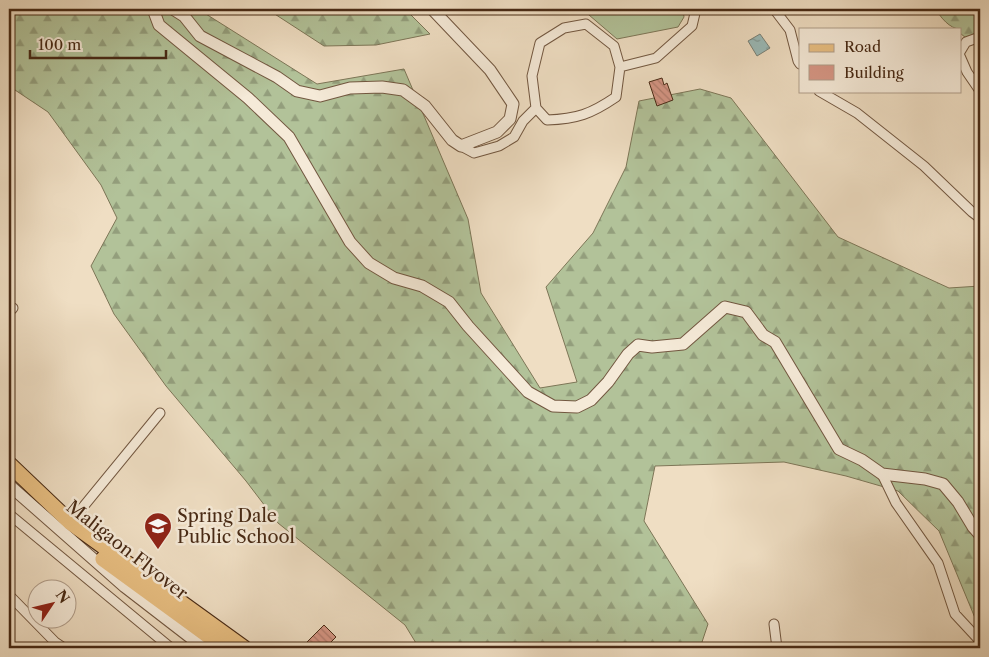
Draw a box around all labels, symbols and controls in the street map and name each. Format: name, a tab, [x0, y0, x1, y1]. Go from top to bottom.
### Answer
scale bar	[30, 28, 166, 60]
legend	[799, 28, 962, 92]
text: 100 m	[38, 35, 81, 54]
text: Road	[844, 37, 881, 56]
text: Building	[844, 63, 904, 82]
street label: Maligaon Flyover	[62, 496, 192, 605]
place label: Spring Dale Public School	[177, 505, 295, 548]
school or university icon: Spring Dale Public School	[143, 511, 173, 550]
north arrow	[28, 580, 78, 630]
text: N	[52, 586, 74, 607]

